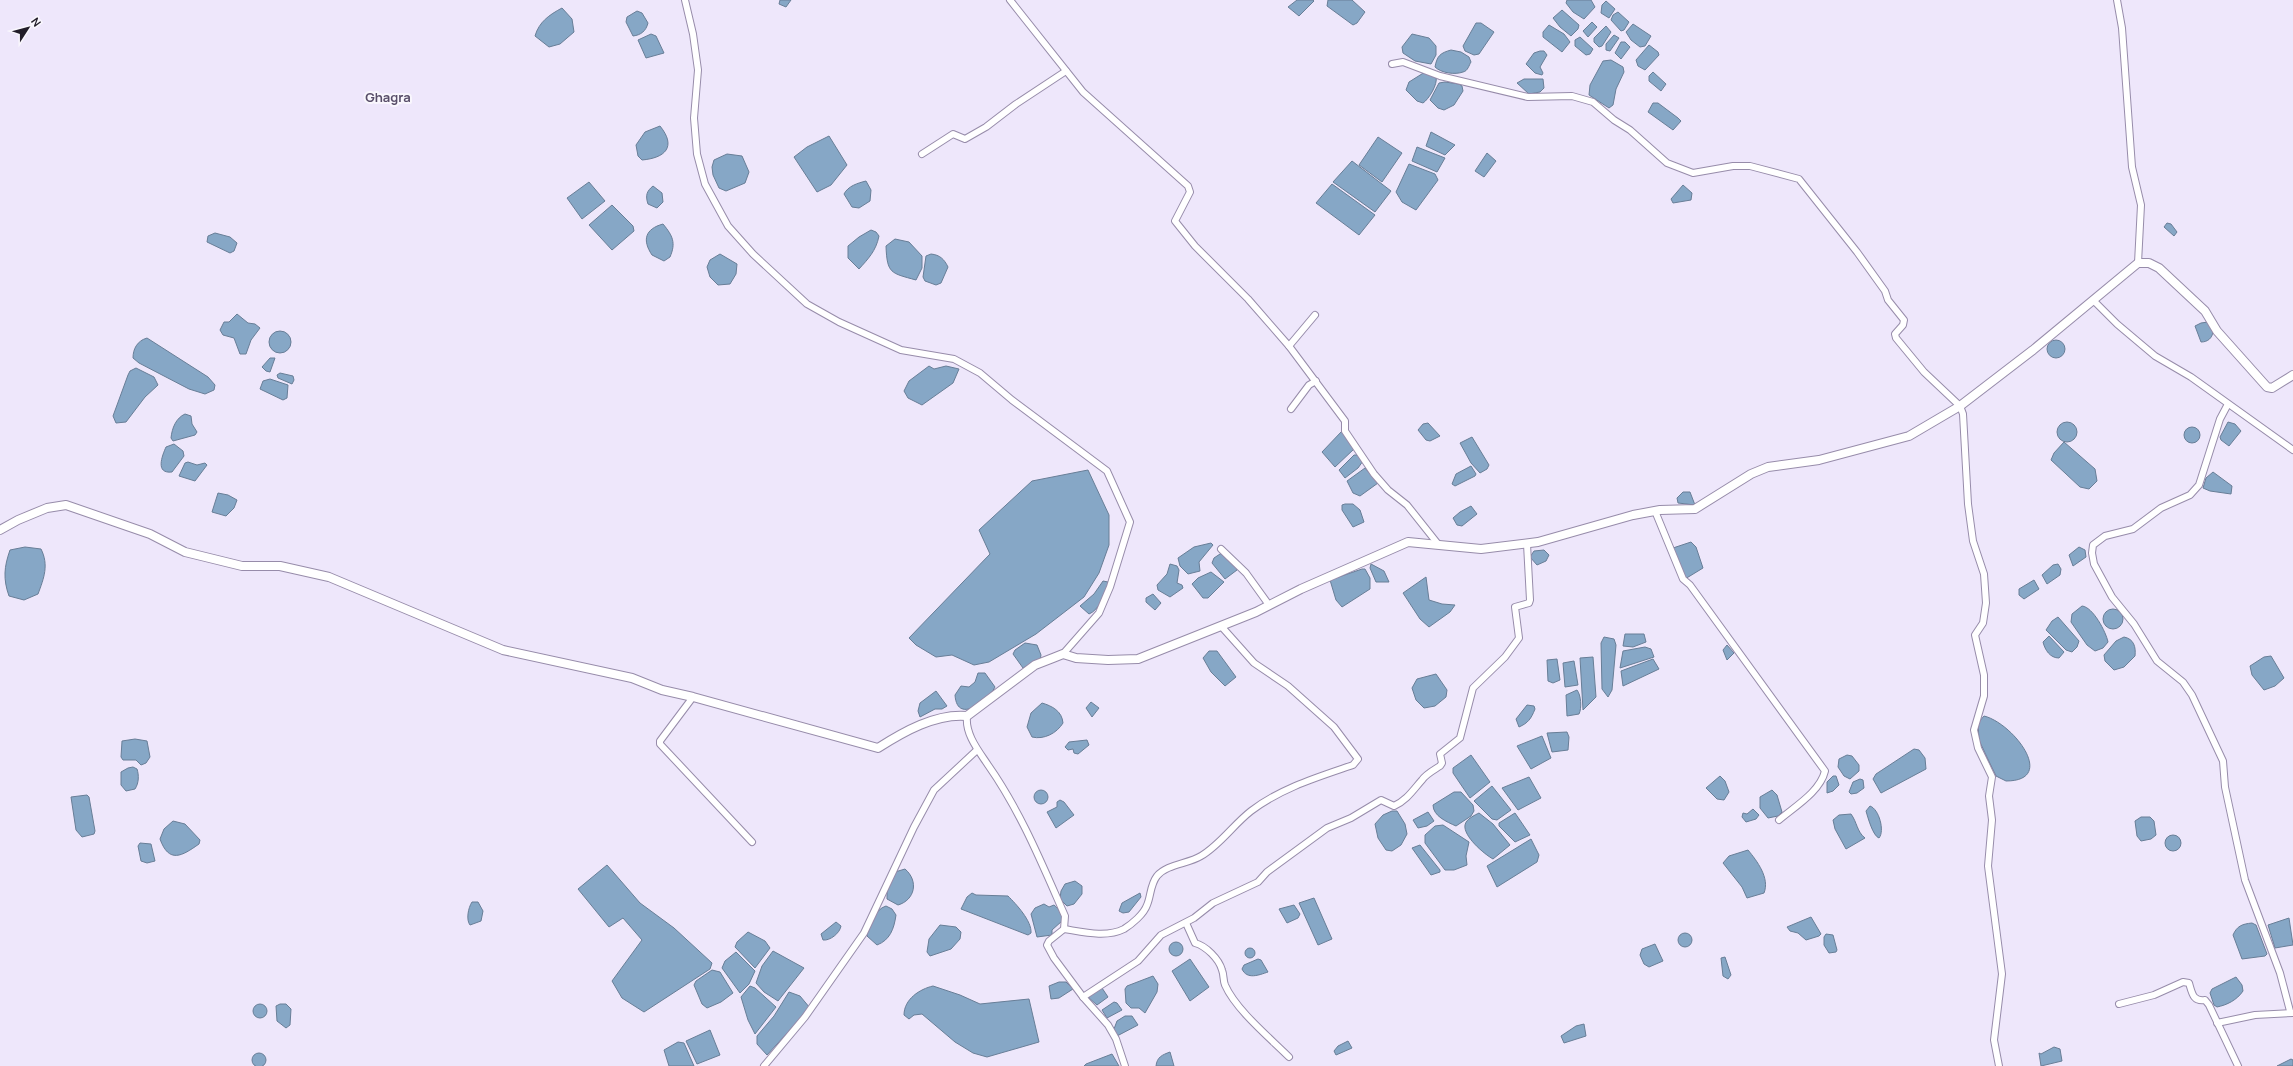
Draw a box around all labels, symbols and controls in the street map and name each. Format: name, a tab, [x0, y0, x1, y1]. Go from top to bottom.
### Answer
north arrow	[8, 8, 48, 48]
text: N	[28, 14, 45, 30]
district label: Ghagra	[365, 88, 411, 106]

